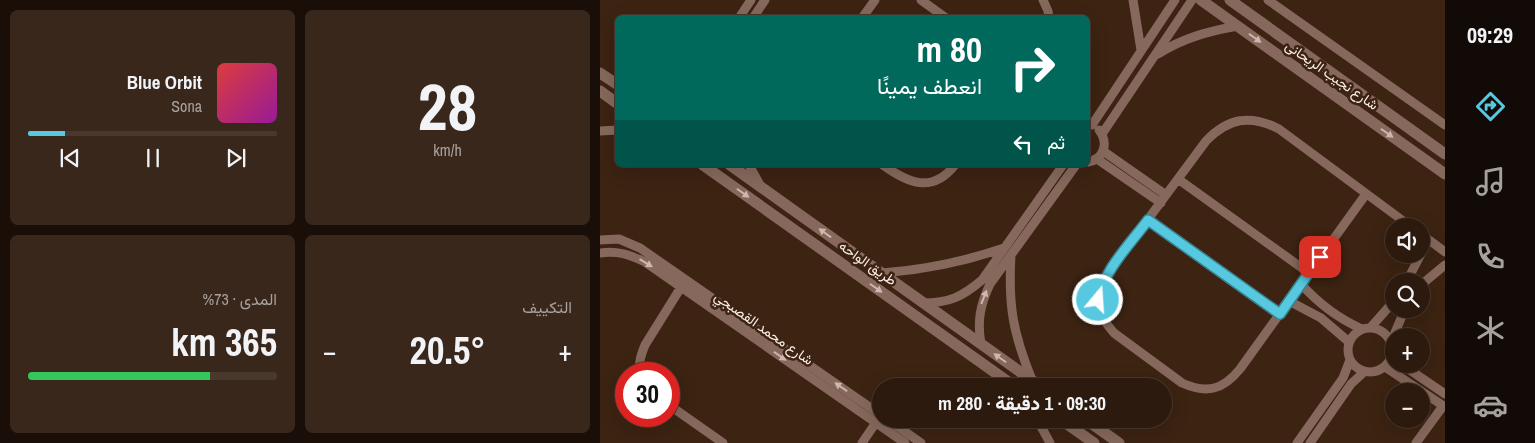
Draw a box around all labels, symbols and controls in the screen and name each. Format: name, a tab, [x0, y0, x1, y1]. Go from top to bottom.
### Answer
text: 09:29	[1467, 20, 1513, 50]
text: 80 m	[917, 26, 982, 73]
one-way arrow	[1248, 33, 1261, 44]
icon: right	[1000, 35, 1065, 100]
street label: شارع نجيب الريحانى	[1281, 36, 1382, 115]
text: 28	[418, 63, 477, 150]
text: Blue Orbit	[127, 69, 202, 95]
text: انعطف يمينًا	[877, 71, 982, 101]
icon: directions	[1473, 89, 1508, 124]
text: Sona	[171, 95, 202, 117]
one-way arrow	[1381, 128, 1394, 138]
text: ثم	[1047, 129, 1065, 155]
icon: left	[1009, 130, 1037, 158]
text: km/h	[433, 139, 462, 161]
icon: previous	[56, 144, 84, 172]
icon: pause	[139, 144, 167, 172]
icon: next	[222, 144, 250, 172]
icon: music	[1473, 164, 1508, 199]
one-way arrow	[736, 188, 750, 198]
map controls	[1385, 218, 1430, 428]
button: sound	[1385, 218, 1430, 263]
one-way arrow	[818, 228, 832, 238]
pin	[1299, 236, 1341, 278]
street label: طريق الواحه	[836, 237, 900, 289]
icon: phone	[1473, 239, 1508, 274]
icon: arrive	[1306, 243, 1334, 271]
one-way arrow	[640, 259, 653, 268]
position arrow	[1071, 273, 1123, 325]
button: search	[1385, 273, 1430, 318]
one-way arrow	[869, 282, 882, 292]
street label: شارع محمد القصبجي	[709, 287, 817, 371]
text: المدى · 73%	[203, 288, 277, 310]
one-way arrow	[980, 289, 988, 304]
text: التكييف	[522, 296, 572, 318]
icon: climate	[1473, 313, 1508, 348]
text: 365 km	[171, 317, 277, 368]
text: 20.5°	[410, 325, 485, 376]
button: +	[1385, 328, 1430, 373]
text: −	[323, 332, 336, 370]
text: +	[559, 332, 572, 370]
one-way arrow	[773, 351, 787, 361]
one-way arrow	[993, 353, 1007, 363]
speed limit sign: 30	[615, 362, 680, 427]
one-way arrow	[835, 382, 848, 392]
button: −	[1385, 383, 1430, 428]
icon: car	[1473, 388, 1508, 423]
text: 09:30 · 1 دقيقة · 280 m	[938, 390, 1106, 416]

